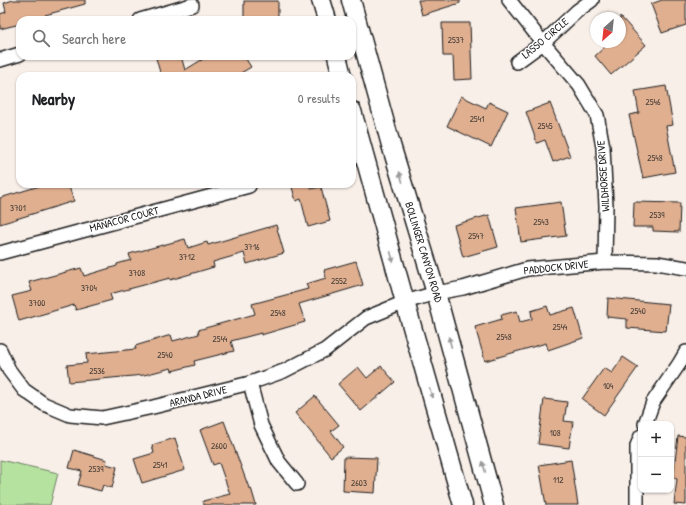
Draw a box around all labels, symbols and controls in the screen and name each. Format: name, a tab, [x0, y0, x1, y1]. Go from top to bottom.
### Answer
north arrow	[590, 12, 626, 48]
street label: LASSO CIRCLE	[519, 14, 571, 62]
search box	[16, 16, 356, 60]
icon: search	[30, 27, 52, 49]
text: Search here	[62, 28, 126, 49]
house number: 2537	[448, 34, 465, 46]
text: Nearby	[32, 87, 75, 110]
text: 0 results	[298, 89, 340, 107]
house number: 2546	[646, 96, 661, 108]
house number: 2541	[470, 113, 484, 125]
house number: 2545	[537, 120, 553, 132]
street label: WILDHORSE DRIVE	[594, 140, 612, 212]
house number: 2548	[647, 152, 663, 164]
one-way arrow	[398, 171, 404, 183]
street label: BOLLINGER CANYON ROAD	[402, 200, 446, 305]
house number: 3701	[10, 202, 26, 214]
street label: MANACOR COURT	[88, 203, 161, 235]
house number: 2539	[649, 209, 665, 221]
house number: 2543	[533, 216, 549, 228]
house number: 2547	[468, 230, 484, 242]
house number: 3716	[244, 241, 260, 253]
house number: 3712	[179, 251, 196, 263]
one-way arrow	[389, 251, 395, 263]
street label: PADDOCK DRIVE	[523, 257, 589, 277]
house number: 3708	[129, 267, 145, 279]
house number: 2552	[331, 275, 348, 287]
house number: 3704	[81, 282, 98, 294]
house number: 3700	[29, 297, 45, 309]
house number: 2540	[630, 305, 646, 317]
house number: 2548	[270, 307, 286, 319]
house number: 2544	[553, 321, 568, 333]
house number: 2548	[496, 331, 512, 343]
house number: 2544	[213, 333, 228, 345]
one-way arrow	[447, 336, 453, 348]
house number: 2540	[157, 349, 173, 361]
house number: 2536	[89, 365, 105, 377]
house number: 104	[603, 380, 614, 392]
street label: ARANDA DRIVE	[168, 382, 228, 410]
one-way arrow	[428, 388, 434, 400]
map controls	[638, 421, 674, 493]
button: +	[638, 421, 674, 457]
house number: 108	[549, 427, 561, 439]
house number: 2600	[211, 440, 227, 452]
button: −	[638, 457, 674, 493]
house number: 2541	[153, 459, 167, 471]
one-way arrow	[481, 461, 487, 473]
house number: 2539	[88, 463, 104, 475]
house number: 112	[553, 474, 564, 486]
house number: 2603	[351, 477, 367, 489]

